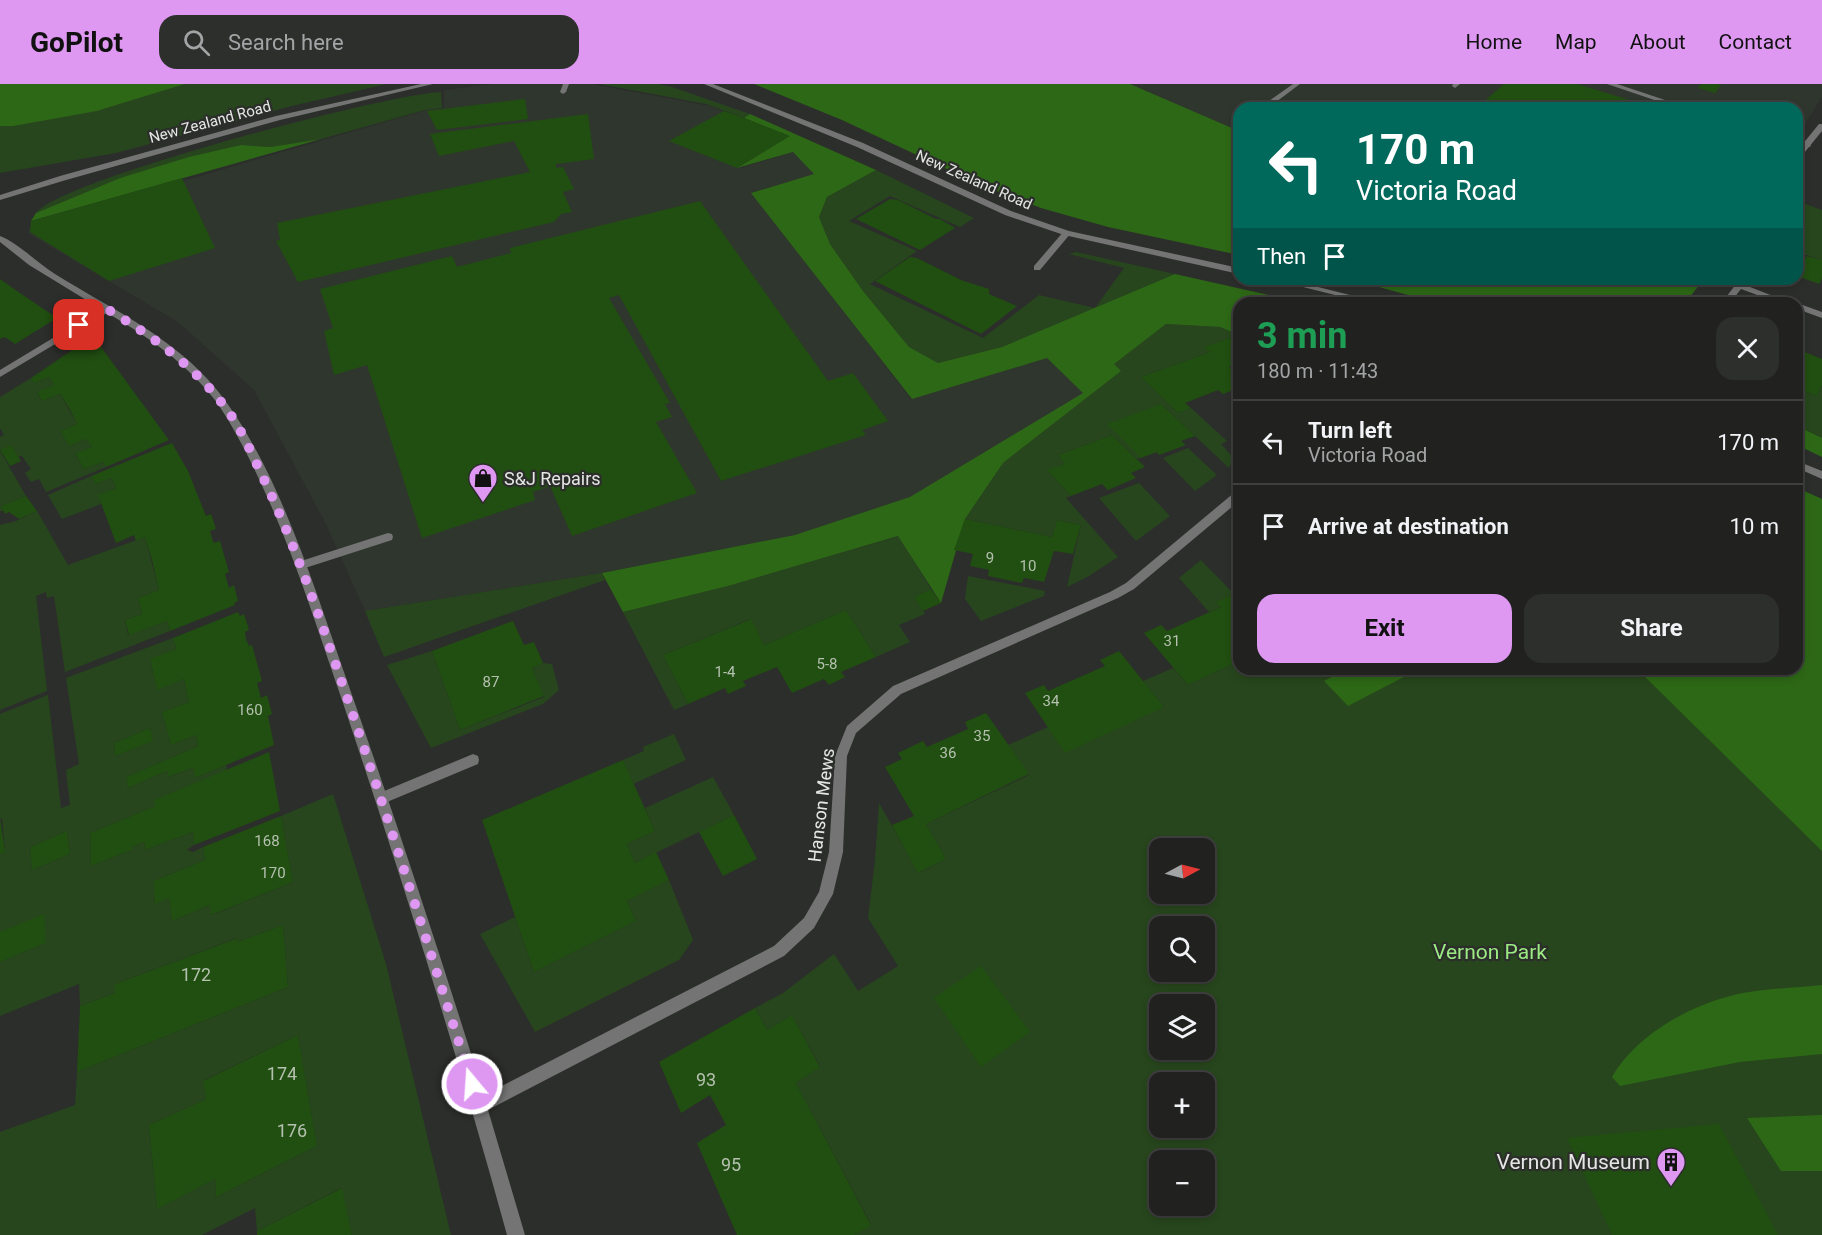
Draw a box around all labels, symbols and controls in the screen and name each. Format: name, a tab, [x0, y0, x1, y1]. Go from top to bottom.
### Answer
search box	[159, 15, 579, 69]
text: GoPilot	[30, 26, 123, 59]
icon: search	[180, 26, 213, 59]
text: Search here	[228, 30, 344, 55]
text: Home	[1466, 30, 1522, 54]
text: Map	[1555, 30, 1597, 54]
text: About	[1630, 30, 1686, 54]
text: Contact	[1719, 30, 1792, 54]
street label: New Zealand Road	[147, 97, 273, 147]
text: 170 m	[1356, 125, 1475, 174]
icon: left	[1257, 126, 1335, 204]
street label: New Zealand Road	[913, 146, 1035, 214]
text: Victoria Road	[1356, 175, 1517, 207]
icon: arrive	[1318, 240, 1351, 273]
text: Then	[1257, 244, 1306, 269]
pin	[53, 299, 104, 350]
icon: arrive	[62, 308, 95, 341]
text: 3 min	[1257, 315, 1348, 357]
button: close	[1716, 317, 1779, 380]
text: 180 m · 11:43	[1257, 359, 1378, 383]
text: Turn left	[1308, 418, 1392, 443]
icon: left	[1257, 426, 1290, 459]
text: 170 m	[1717, 430, 1779, 455]
text: Victoria Road	[1308, 443, 1427, 467]
shop icon: S&J Repairs	[467, 462, 499, 504]
place label: S&J Repairs	[504, 468, 601, 489]
icon: arrive	[1257, 510, 1290, 543]
text: Arrive at destination	[1308, 514, 1509, 539]
text: 10 m	[1730, 514, 1779, 539]
house number: 9	[986, 549, 994, 567]
house number: 10	[1020, 557, 1036, 575]
button: Exit	[1257, 594, 1512, 663]
button: Share	[1524, 594, 1779, 663]
house number: 31	[1164, 632, 1180, 650]
house number: 5-8	[816, 655, 838, 673]
house number: 1-4	[714, 663, 736, 681]
house number: 87	[483, 673, 499, 691]
house number: 34	[1043, 692, 1060, 710]
house number: 160	[237, 701, 263, 719]
house number: 35	[974, 727, 990, 745]
house number: 36	[940, 744, 956, 762]
street label: Hanson Mews	[804, 747, 838, 863]
house number: 168	[254, 832, 280, 850]
north arrow	[1149, 838, 1215, 904]
map controls	[1149, 838, 1215, 1216]
house number: 170	[260, 864, 286, 882]
button: search	[1149, 916, 1215, 982]
park label: Vernon Park	[1433, 940, 1547, 964]
house number: 172	[181, 964, 211, 985]
button: layers	[1149, 994, 1215, 1060]
position arrow	[440, 1052, 504, 1116]
house number: 174	[267, 1063, 297, 1084]
house number: 93	[696, 1069, 716, 1090]
button: +	[1149, 1072, 1215, 1138]
house number: 176	[277, 1120, 307, 1141]
building icon: Vernon Museum	[1655, 1146, 1687, 1188]
button: −	[1149, 1150, 1215, 1216]
place label: Vernon Museum	[1497, 1150, 1650, 1174]
house number: 95	[721, 1154, 741, 1175]

